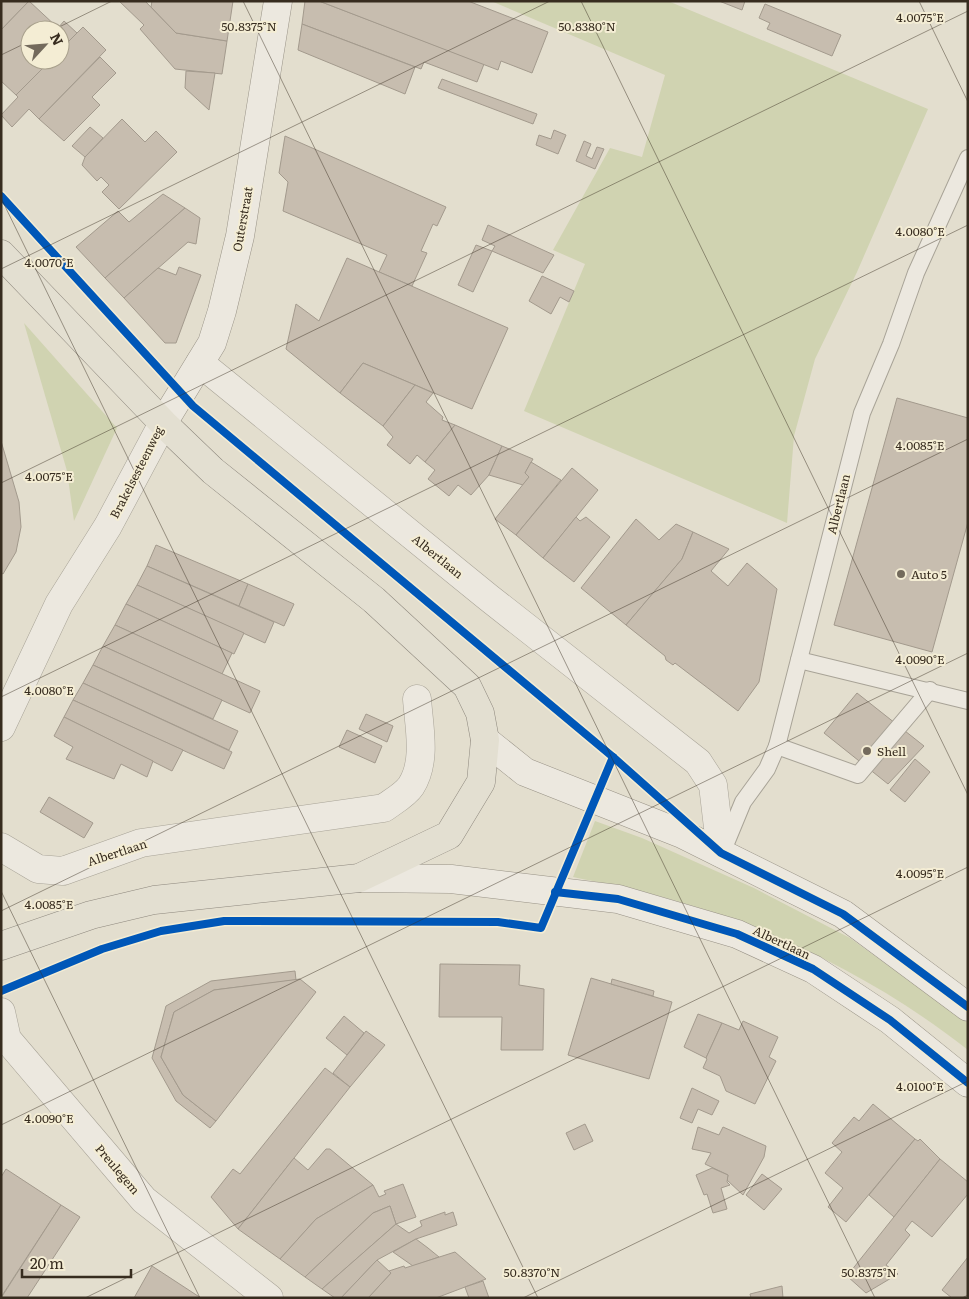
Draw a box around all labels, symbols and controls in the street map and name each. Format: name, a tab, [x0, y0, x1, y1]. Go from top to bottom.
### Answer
text: 4.0075°E	[896, 8, 944, 26]
text: 50.8375°N	[221, 17, 277, 35]
text: 50.8380°N	[558, 17, 616, 35]
north arrow	[20, 20, 70, 70]
text: N	[46, 29, 69, 49]
street label: Outerstraat	[227, 185, 257, 253]
text: 4.0080°E	[895, 222, 945, 240]
text: 4.0070°E	[24, 253, 74, 271]
street label: Brakelsesteenweg	[105, 422, 167, 521]
text: 4.0085°E	[896, 436, 945, 454]
text: 4.0075°E	[25, 467, 73, 485]
street label: Albertlaan	[822, 472, 854, 536]
street label: Albertlaan	[408, 530, 468, 582]
place label: Auto 5	[911, 565, 947, 583]
marker: Auto 5	[895, 568, 907, 580]
text: 4.0090°E	[895, 650, 945, 668]
text: 4.0080°E	[24, 681, 74, 699]
place label: Shell	[877, 742, 906, 760]
marker: Shell	[861, 745, 873, 757]
street label: Albertlaan	[85, 834, 149, 870]
text: 4.0095°E	[896, 864, 945, 882]
text: 4.0085°E	[25, 895, 74, 913]
street label: Albertlaan	[750, 921, 814, 963]
text: 4.0100°E	[896, 1077, 944, 1095]
text: 4.0090°E	[24, 1109, 74, 1127]
street label: Preulegem	[92, 1140, 145, 1198]
scale bar	[22, 1246, 131, 1278]
text: 20 m	[30, 1251, 64, 1274]
text: 50.8370°N	[504, 1263, 560, 1281]
text: 50.8375°N	[841, 1263, 897, 1281]

